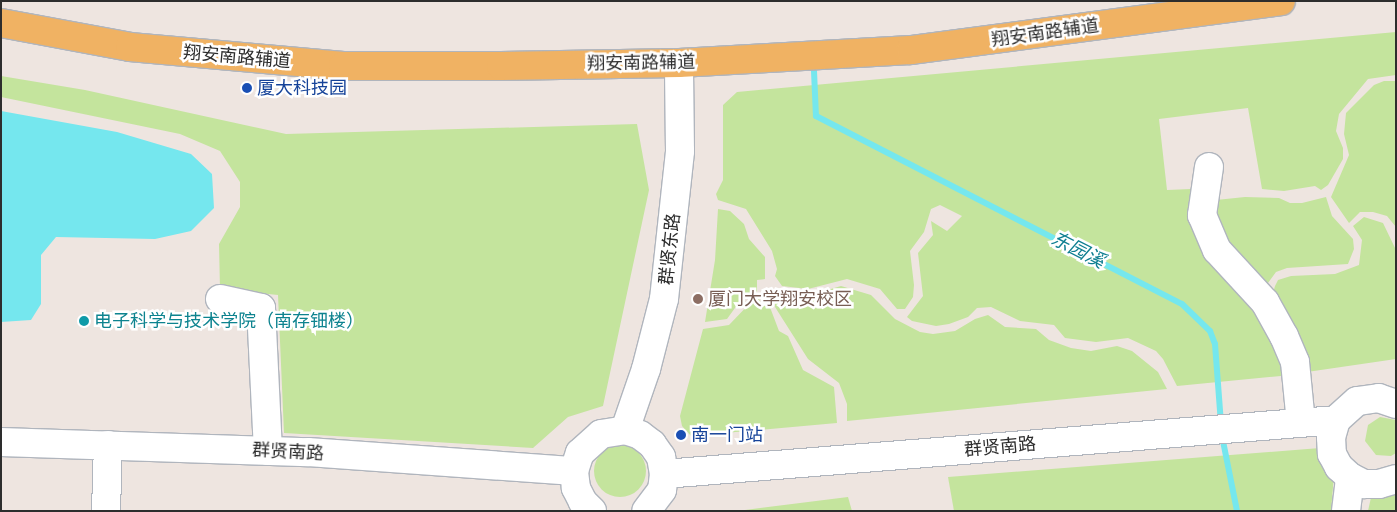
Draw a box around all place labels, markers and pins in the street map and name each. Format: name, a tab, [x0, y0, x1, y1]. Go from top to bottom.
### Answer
place label: 厦大科技园	[257, 77, 347, 99]
marker: 厦大科技园	[241, 82, 253, 94]
place label: 厦门大学翔安校区	[708, 288, 852, 310]
marker: 厦门大学翔安校区	[692, 293, 704, 305]
place label: 电子科学与技术学院（南存钿楼）	[94, 310, 364, 332]
marker: 电子科学与技术学院（南存钿楼）	[78, 315, 90, 327]
place label: 南一门站	[691, 424, 763, 446]
marker: 南一门站	[675, 429, 687, 441]

